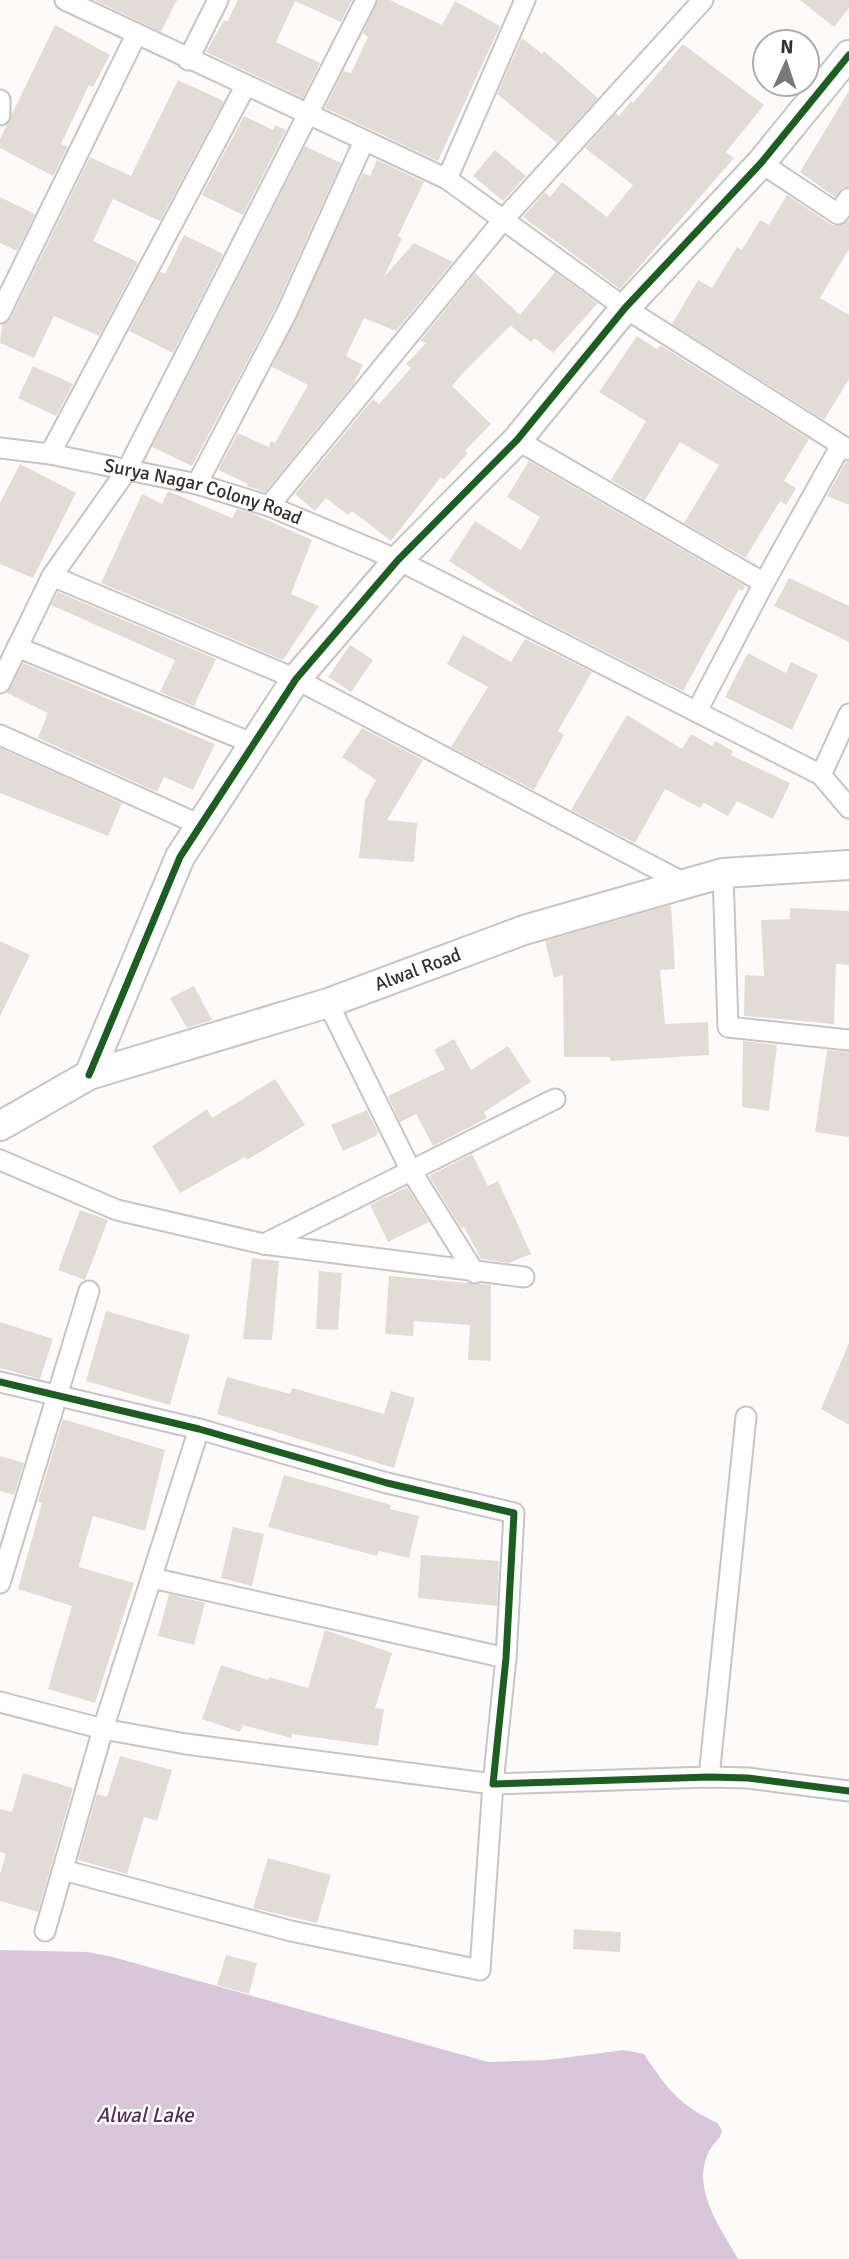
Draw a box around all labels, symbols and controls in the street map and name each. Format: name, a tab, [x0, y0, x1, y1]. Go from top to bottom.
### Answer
north arrow	[751, 28, 821, 98]
text: N	[780, 35, 794, 59]
street label: Surya Nagar Colony Road	[102, 453, 306, 530]
street label: Alwal Road	[371, 943, 464, 997]
water label: Alwal Lake	[96, 2102, 195, 2128]

